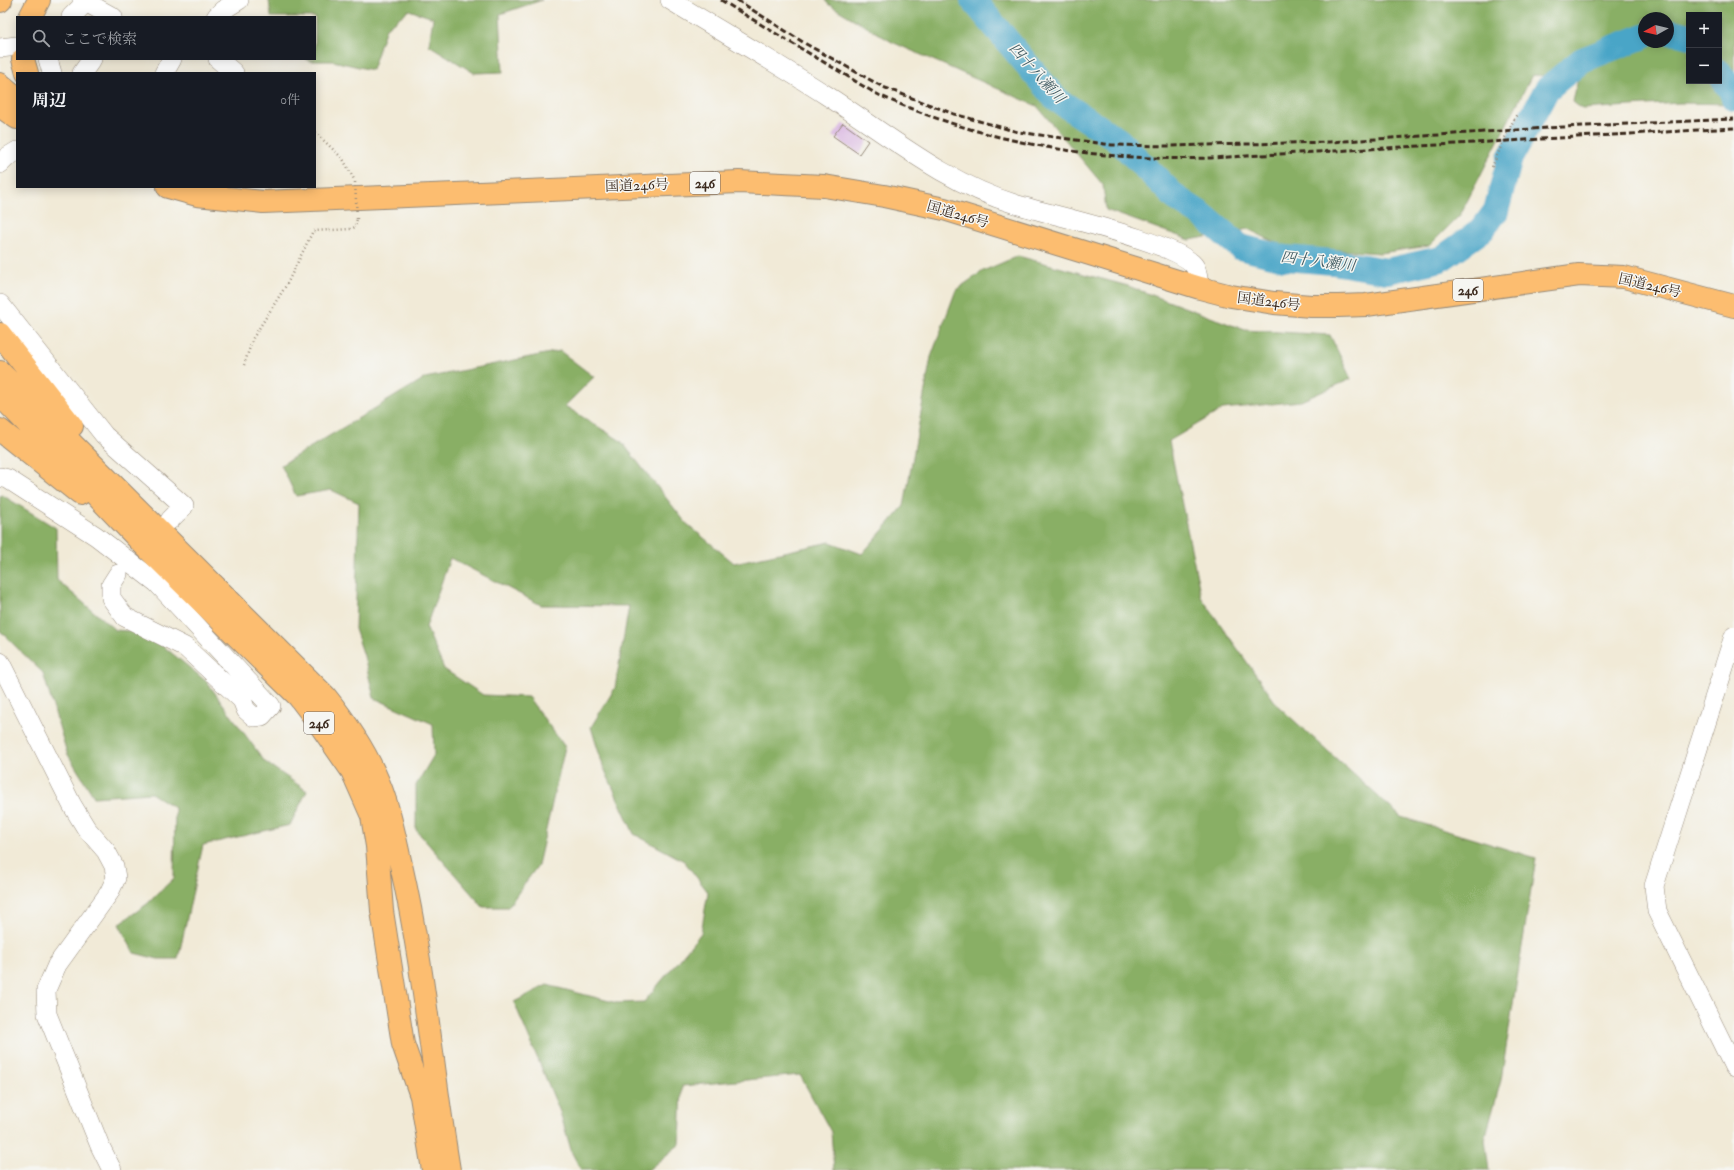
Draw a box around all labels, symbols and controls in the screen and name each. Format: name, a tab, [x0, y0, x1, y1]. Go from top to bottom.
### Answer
north arrow	[1638, 12, 1674, 48]
map controls	[1686, 12, 1722, 84]
button: +	[1686, 12, 1722, 48]
search box	[16, 16, 316, 60]
icon: search	[30, 27, 52, 49]
text: ここで検索	[62, 30, 137, 49]
water label: 四十八瀬川	[1004, 39, 1070, 109]
button: −	[1686, 48, 1722, 84]
text: 周辺	[32, 90, 66, 111]
text: 0件	[280, 92, 300, 108]
road number: 246	[690, 172, 720, 194]
street label: 国道246号	[605, 176, 669, 195]
street label: 国道246号	[925, 198, 991, 231]
water label: 四十八瀬川	[1280, 247, 1358, 276]
street label: 国道246号	[1617, 270, 1683, 301]
road number: 246	[1453, 279, 1483, 301]
street label: 国道246号	[1236, 289, 1302, 314]
road number: 246	[304, 712, 334, 734]

